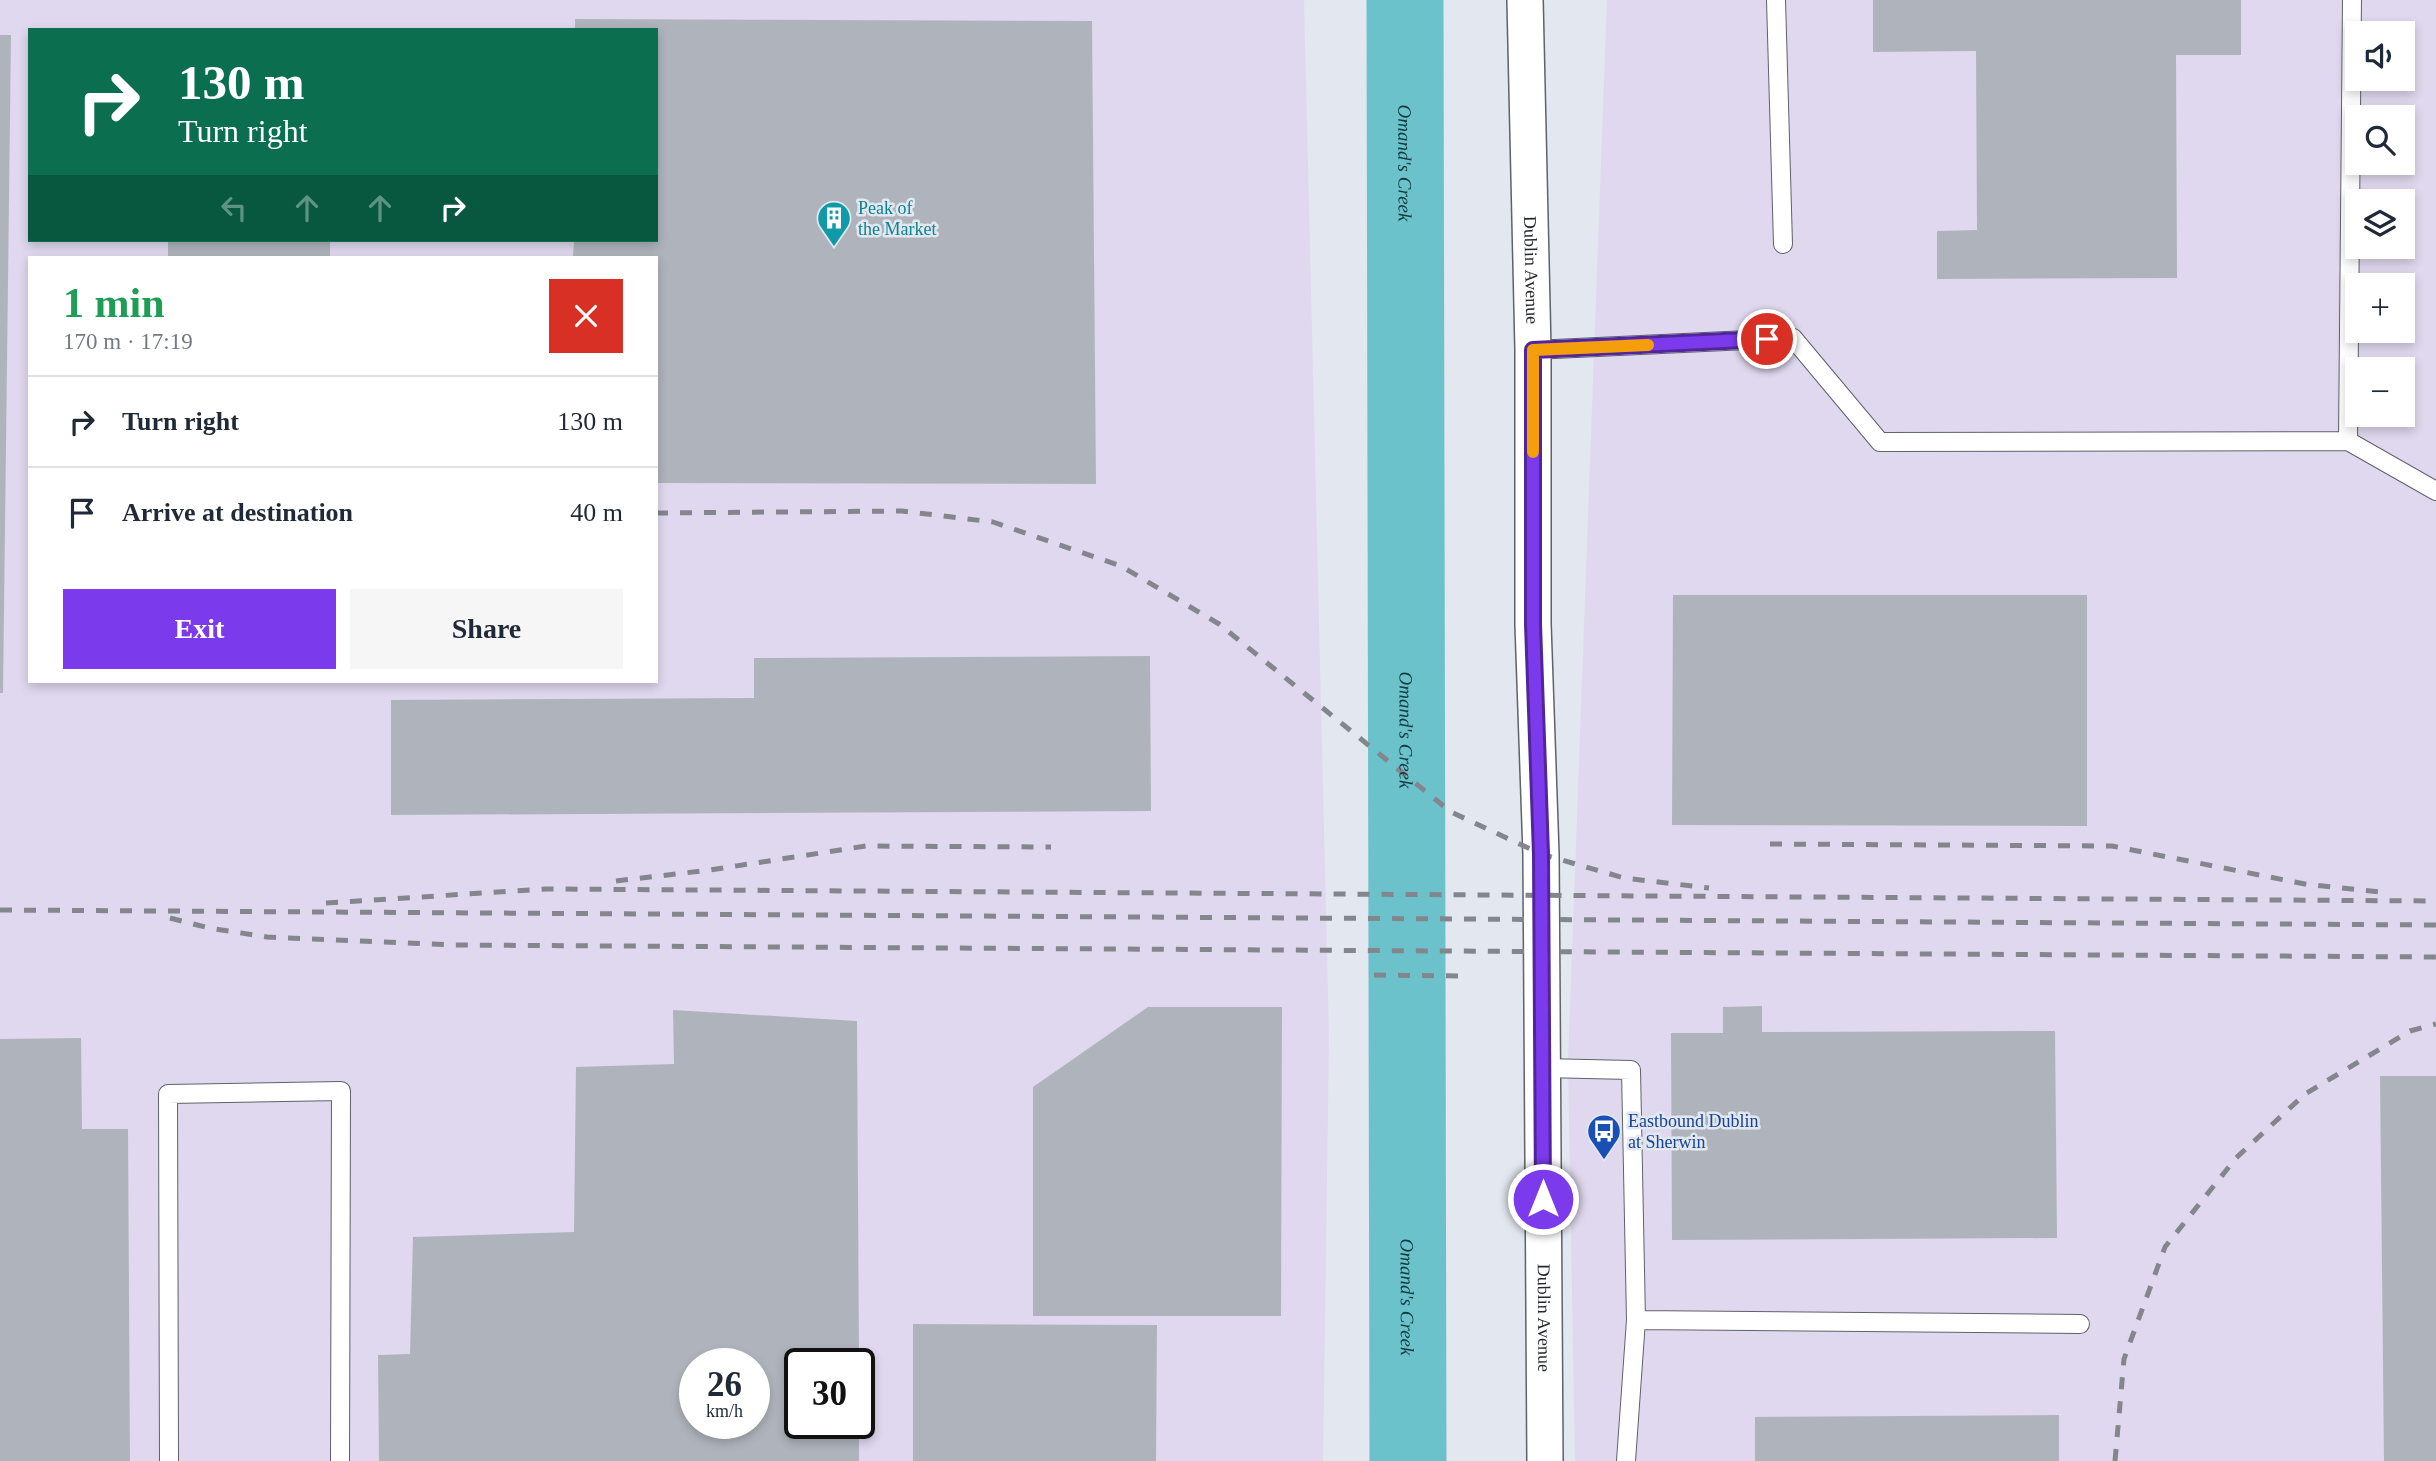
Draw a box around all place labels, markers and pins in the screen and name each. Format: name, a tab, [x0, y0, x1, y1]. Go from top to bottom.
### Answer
place label: Peak of the Market	[858, 198, 936, 239]
building icon: Peak of the Market	[815, 199, 853, 248]
pin	[1737, 309, 1797, 369]
place label: Eastbound Dublin at Sherwin	[1628, 1111, 1759, 1152]
bus stop icon: Eastbound Dublin at Sherwin	[1585, 1112, 1623, 1161]

